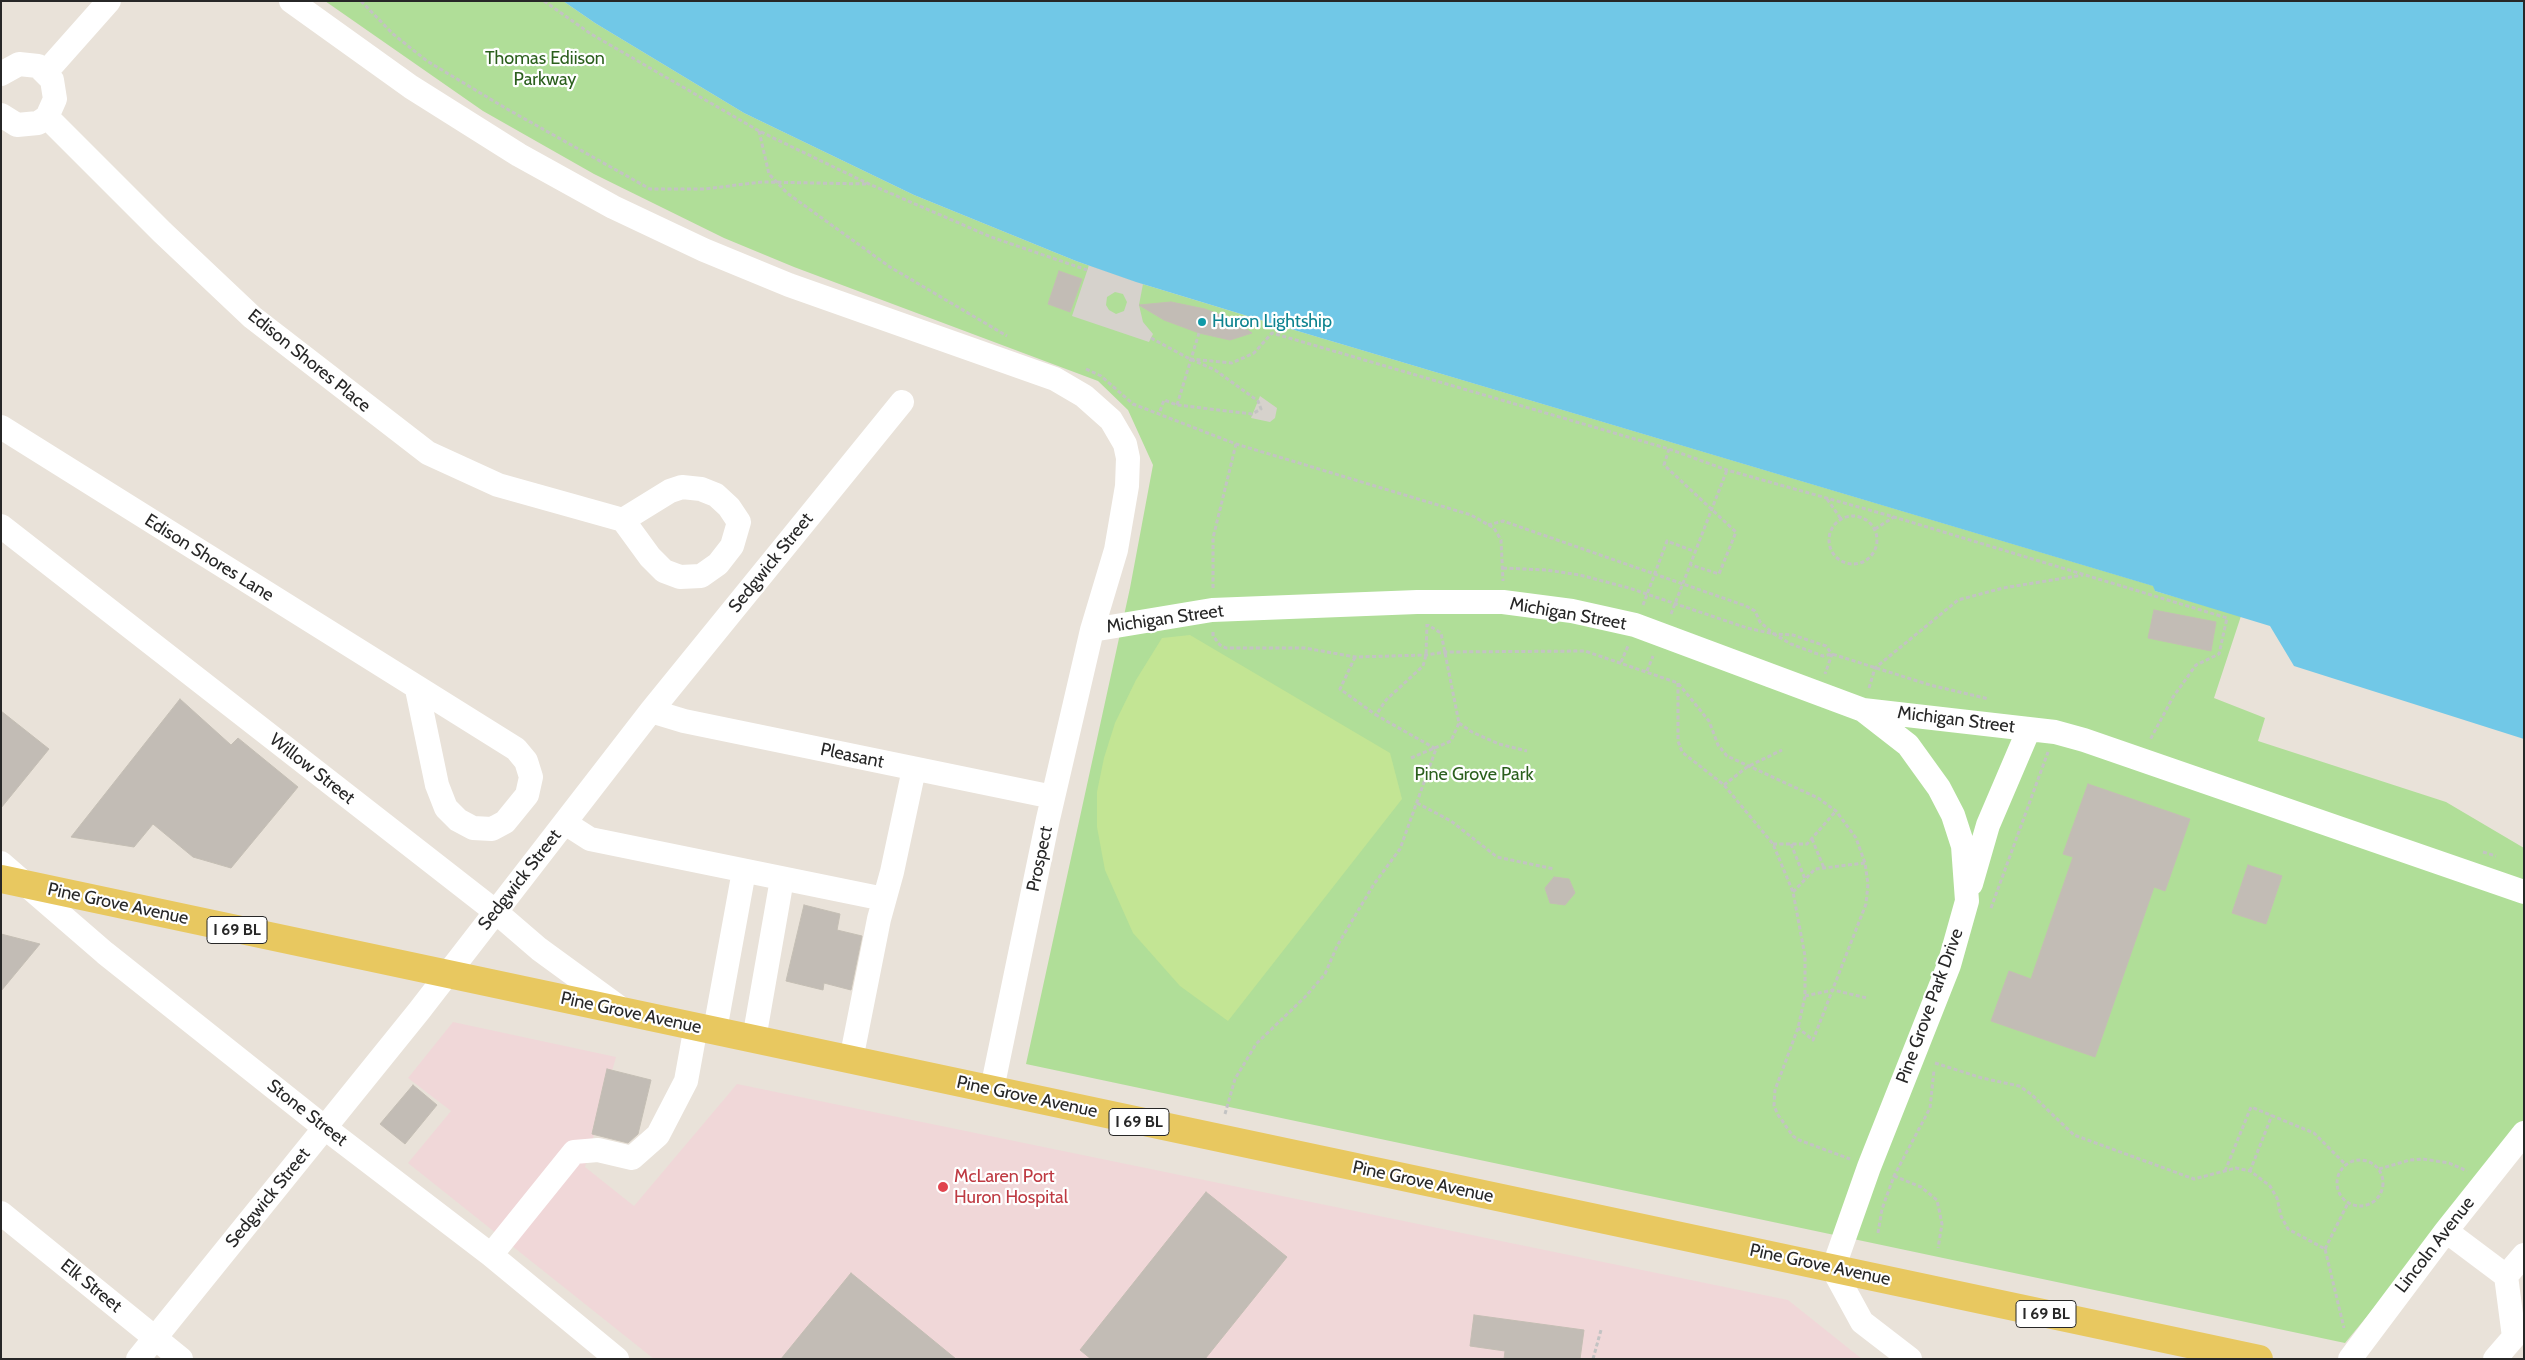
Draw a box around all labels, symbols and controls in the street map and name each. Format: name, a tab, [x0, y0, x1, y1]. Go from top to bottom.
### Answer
park label: Thomas Ediison Parkway	[485, 48, 605, 90]
street label: Edison Shores Place	[243, 305, 375, 417]
place label: Huron Lightship	[1212, 311, 1332, 333]
marker: Huron Lightship	[1196, 316, 1208, 328]
street label: Sedgwick Street	[724, 509, 818, 617]
street label: Edison Shores Lane	[140, 510, 278, 606]
street label: Michigan Street	[1508, 593, 1628, 635]
street label: Michigan Street	[1105, 600, 1225, 638]
street label: Michigan Street	[1896, 702, 2016, 738]
street label: Willow Street	[265, 729, 359, 809]
street label: Pleasant	[818, 739, 886, 773]
park label: Pine Grove Park	[1415, 764, 1533, 786]
street label: Prospect	[1023, 824, 1057, 894]
street label: Sedgwick Street	[474, 825, 566, 935]
street label: Pine Grove Avenue	[46, 879, 190, 929]
road number: I 69 BL	[207, 916, 267, 944]
street label: Pine Grove Park Drive	[1892, 926, 1968, 1086]
street label: Pine Grove Avenue	[559, 988, 703, 1038]
street label: Pine Grove Avenue	[955, 1072, 1099, 1122]
street label: Stone Street	[263, 1075, 351, 1151]
road number: I 69 BL	[1109, 1108, 1169, 1136]
street label: Sedgwick Street	[221, 1144, 315, 1252]
street label: Pine Grove Avenue	[1351, 1157, 1495, 1207]
place label: McLaren Port Huron Hospital	[954, 1166, 1068, 1208]
marker: McLaren Port Huron Hospital	[936, 1180, 950, 1194]
street label: Lincoln Avenue	[2391, 1193, 2479, 1297]
street label: Pine Grove Avenue	[1748, 1240, 1892, 1290]
street label: Elk Street	[56, 1255, 126, 1317]
road number: I 69 BL	[2016, 1300, 2076, 1328]

